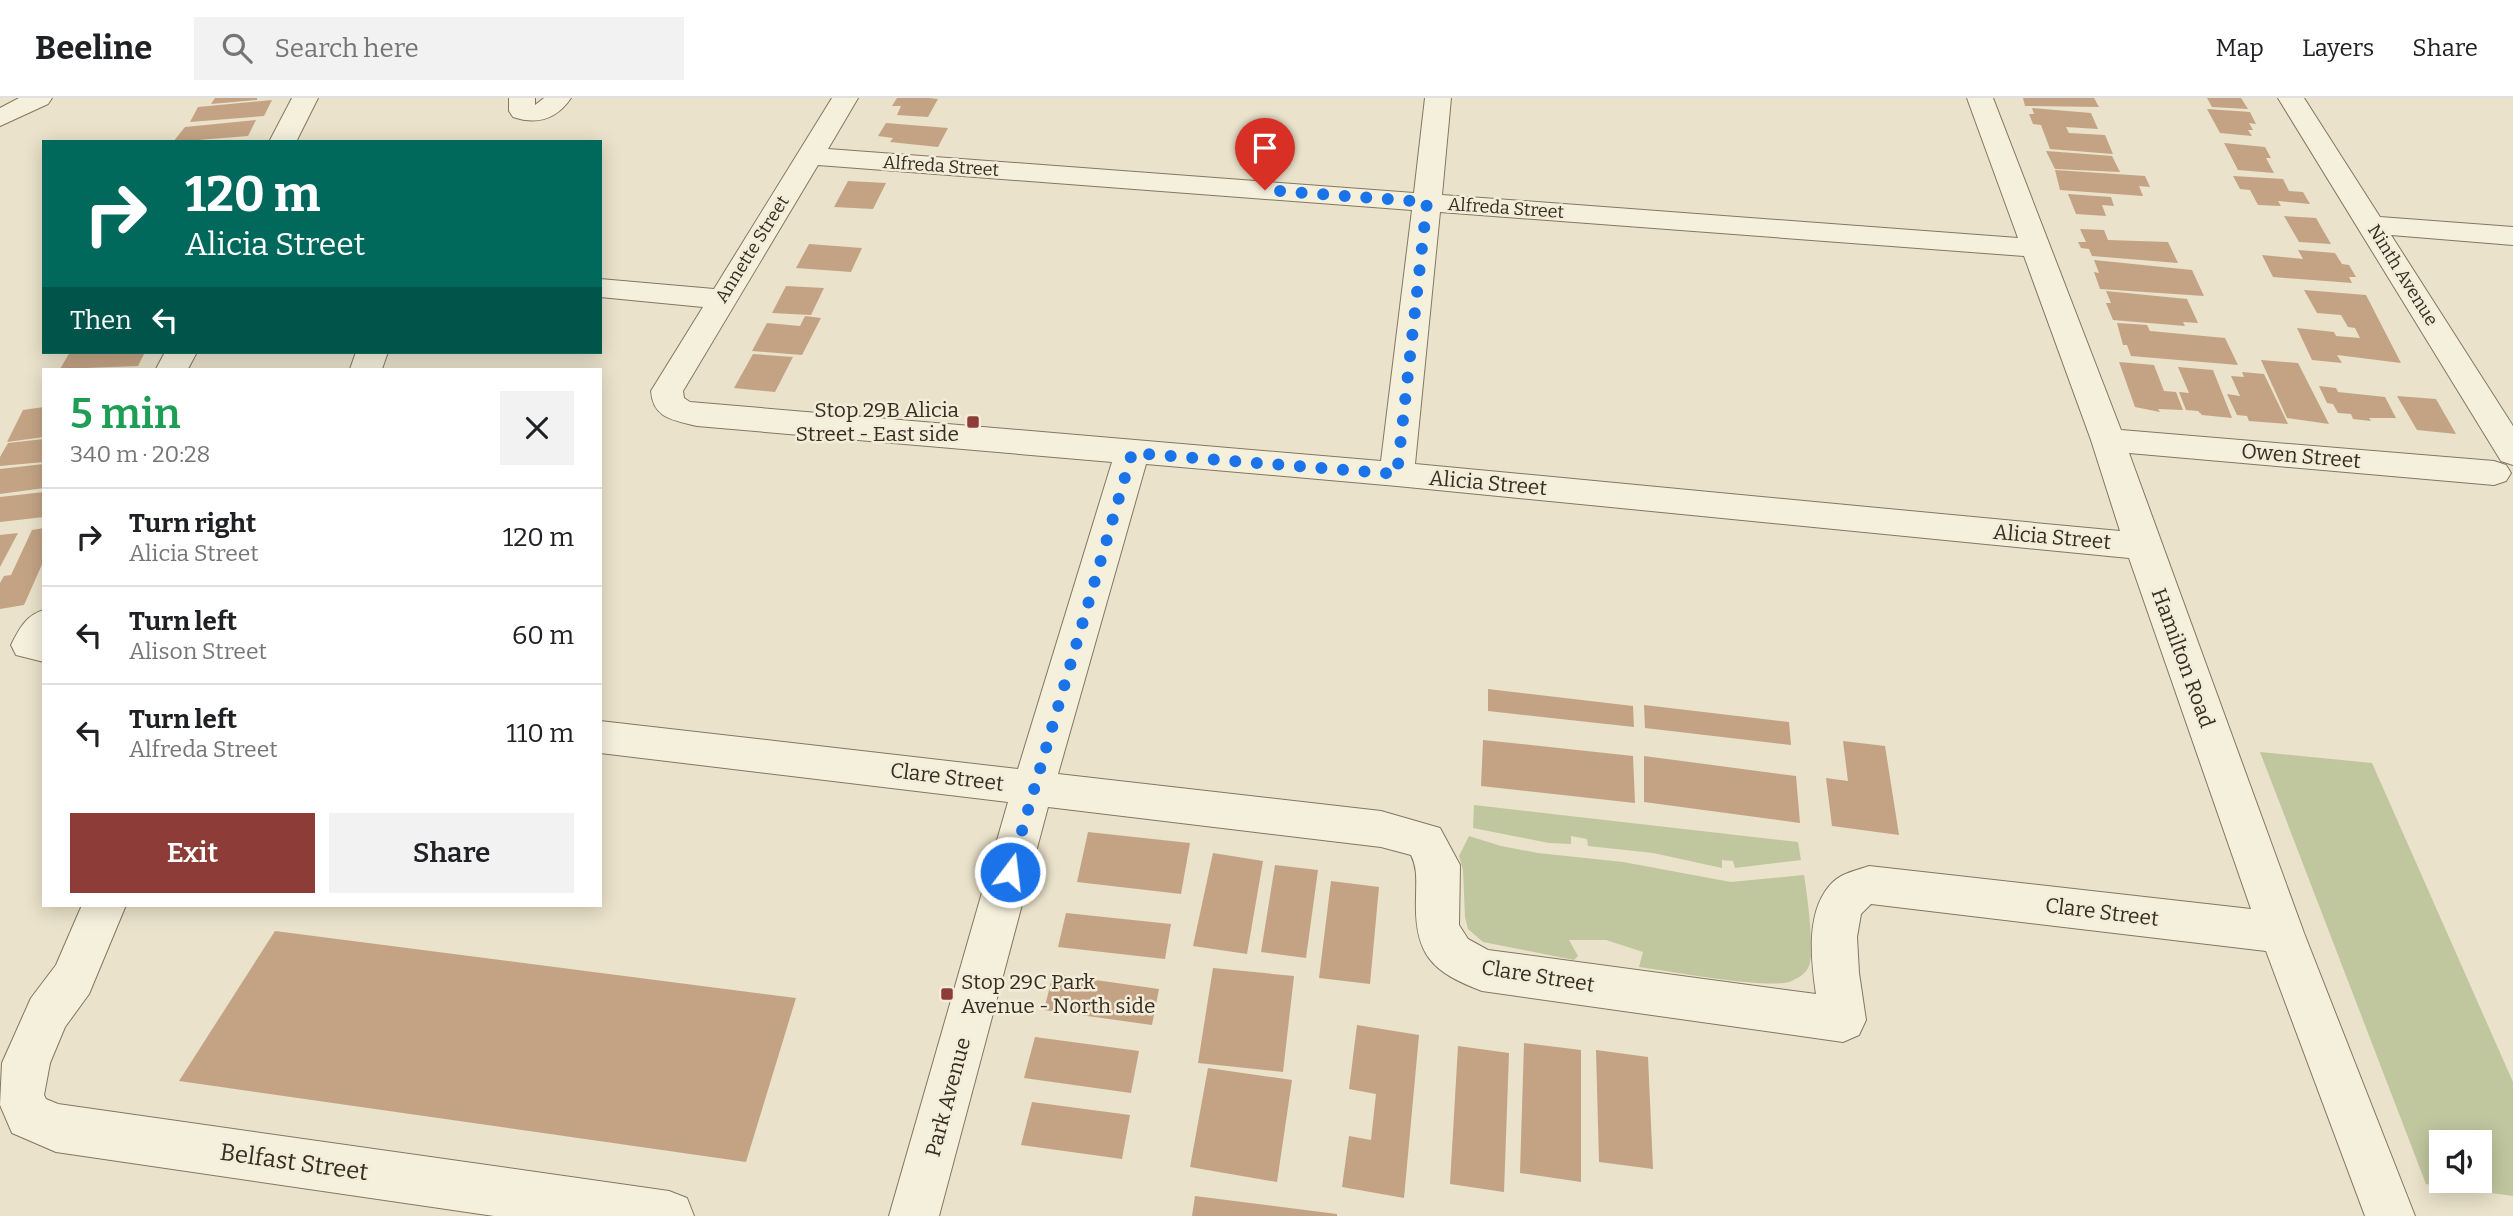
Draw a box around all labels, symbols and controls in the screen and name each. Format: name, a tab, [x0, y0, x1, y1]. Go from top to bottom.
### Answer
search box	[194, 17, 684, 80]
text: Beeline	[35, 28, 152, 68]
icon: search	[218, 29, 256, 67]
text: Search here	[274, 33, 419, 64]
text: Map	[2216, 34, 2264, 62]
text: Layers	[2302, 34, 2374, 62]
text: Share	[2412, 34, 2478, 62]
pin	[1235, 118, 1295, 190]
icon: arrive	[1246, 129, 1284, 167]
street label: Alfreda Street	[882, 151, 1000, 181]
text: 120 m	[185, 165, 320, 224]
icon: right	[70, 168, 161, 259]
street label: Annette Street	[710, 191, 794, 307]
street label: Alfreda Street	[1447, 193, 1565, 223]
street label: Ninth Avenue	[2363, 220, 2443, 330]
text: Alicia Street	[185, 225, 365, 263]
icon: left	[146, 301, 184, 339]
text: Then	[70, 305, 132, 336]
text: 5 min	[70, 389, 181, 439]
button: close	[500, 391, 574, 465]
place label: Stop 29B Alicia Street - East side	[795, 397, 960, 447]
marker: Stop 29B Alicia Street - East side	[965, 414, 981, 430]
street label: Owen Street	[2240, 438, 2362, 474]
text: 340 m · 20:28	[70, 440, 210, 468]
street label: Alicia Street	[1428, 465, 1548, 501]
text: Turn right	[129, 508, 256, 539]
icon: right	[70, 518, 108, 556]
street label: Alicia Street	[1992, 519, 2112, 555]
text: 120 m	[503, 522, 574, 553]
text: Alicia Street	[129, 539, 259, 567]
street label: Hamilton Road	[2146, 585, 2220, 731]
text: Turn left	[129, 606, 237, 637]
icon: left	[70, 616, 108, 654]
text: 60 m	[512, 620, 574, 651]
text: Alison Street	[129, 637, 267, 665]
text: Turn left	[129, 704, 237, 735]
icon: left	[70, 714, 108, 752]
text: 110 m	[506, 718, 574, 749]
text: Alfreda Street	[129, 735, 278, 763]
street label: Clare Street	[889, 757, 1006, 797]
button: Exit	[70, 813, 315, 893]
button: Share	[329, 813, 574, 893]
position arrow	[973, 835, 1047, 909]
street label: Clare Street	[2044, 892, 2161, 932]
street label: Clare Street	[1480, 954, 1597, 998]
place label: Stop 29C Park Avenue - North side	[961, 969, 1155, 1019]
marker: Stop 29C Park Avenue - North side	[939, 986, 955, 1002]
street label: Park Avenue	[920, 1035, 976, 1159]
map controls	[2429, 1130, 2492, 1193]
button: sound	[2429, 1130, 2492, 1193]
street label: Belfast Street	[218, 1138, 370, 1186]

